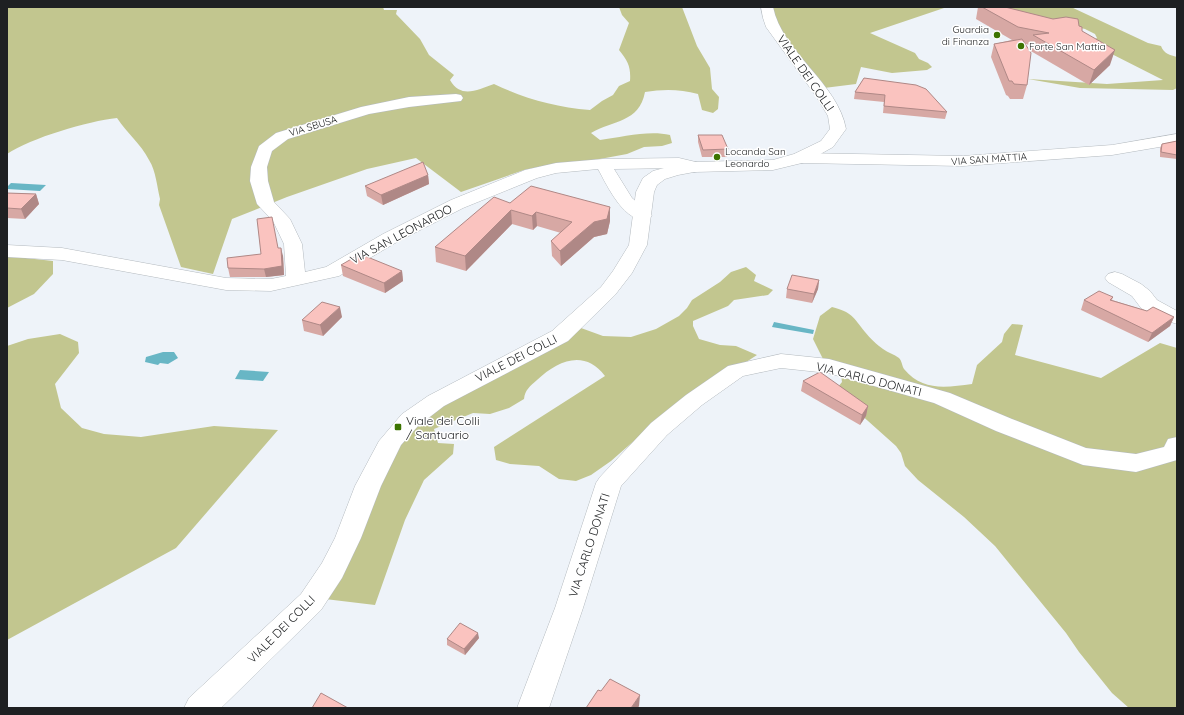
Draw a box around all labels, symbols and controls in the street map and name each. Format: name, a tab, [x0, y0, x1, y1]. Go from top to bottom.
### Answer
place label: Guardia di Finanza	[942, 23, 989, 48]
marker: Guardia di Finanza	[992, 30, 1002, 40]
street label: VIALE DEI COLLI	[774, 32, 838, 114]
place label: Forte San Mattia	[1029, 40, 1106, 53]
marker: Forte San Mattia	[1016, 41, 1026, 51]
street label: VIA SBUSA	[287, 112, 339, 139]
place label: Locanda San Leonardo	[725, 145, 786, 170]
street label: VIA SAN MATTIA	[951, 150, 1028, 168]
marker: Locanda San Leonardo	[712, 152, 722, 162]
street label: VIA SAN LEONARDO	[347, 201, 455, 267]
street label: VIALE DEI COLLI	[473, 331, 559, 385]
street label: VIA CARLO DONATI	[815, 359, 923, 399]
place label: Viale dei Colli / Santuario	[406, 413, 480, 442]
marker: Viale dei Colli / Santuario	[393, 422, 403, 432]
street label: VIA CARLO DONATI	[565, 491, 613, 599]
street label: VIALE DEI COLLI	[244, 592, 318, 666]

